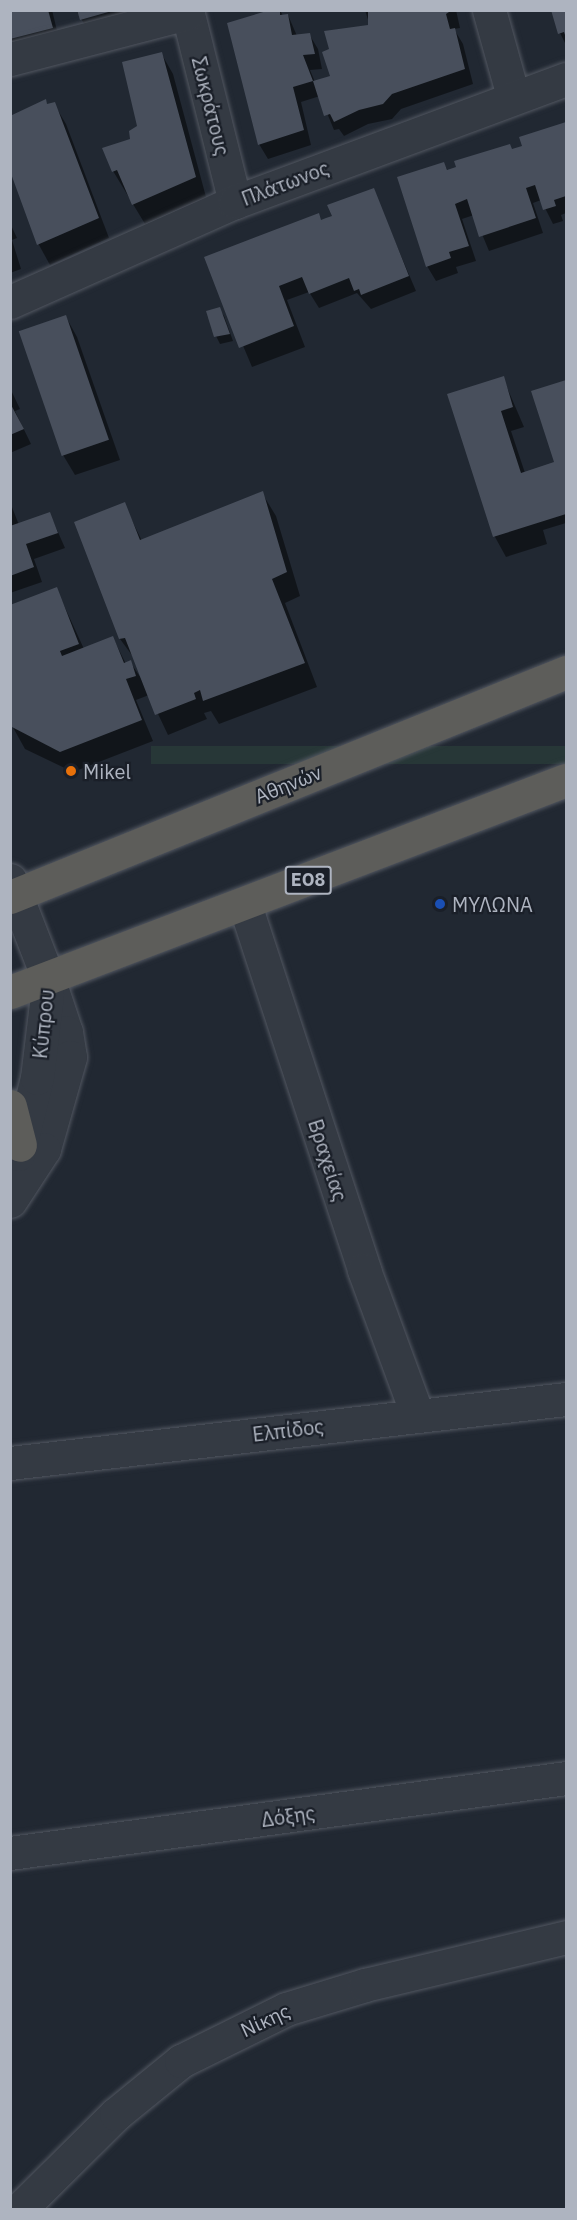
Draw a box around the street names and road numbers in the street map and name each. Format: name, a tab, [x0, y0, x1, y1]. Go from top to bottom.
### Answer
street label: Σωκράτους	[187, 54, 235, 158]
street label: Πλάτωνος	[238, 155, 332, 211]
street label: Αθηνών	[251, 760, 325, 808]
road number: ΕΟ8	[284, 865, 332, 895]
street label: Κύπρου	[27, 988, 59, 1060]
street label: Βραχείας	[303, 1116, 353, 1204]
street label: Ελπίδος	[251, 1414, 325, 1446]
street label: Δόξης	[259, 1800, 317, 1832]
street label: Νίκης	[237, 1998, 293, 2042]

